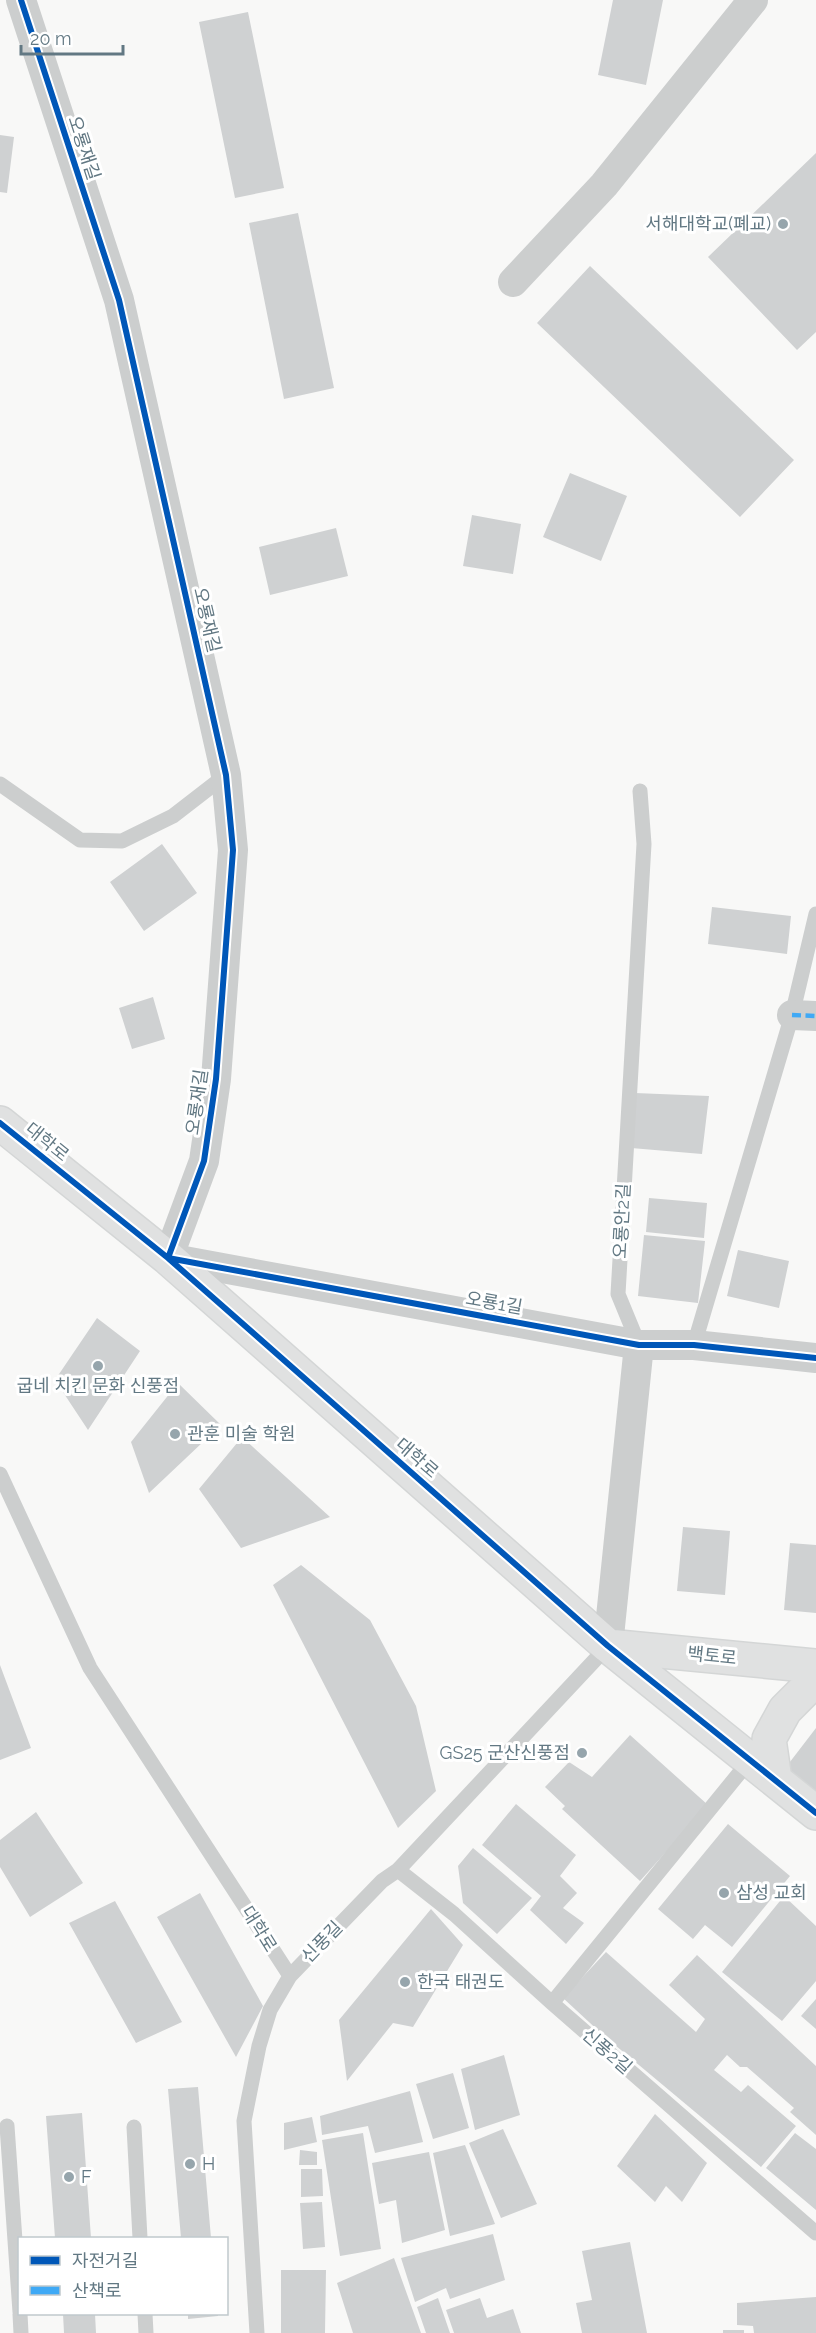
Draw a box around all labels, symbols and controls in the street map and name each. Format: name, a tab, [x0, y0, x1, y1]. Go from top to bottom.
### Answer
scale bar	[21, 18, 123, 56]
text: 20 m	[30, 28, 72, 49]
street label: 오룡재길	[64, 113, 105, 183]
place label: 서해대학교(폐교)	[645, 213, 771, 234]
marker: 서해대학교(폐교)	[776, 217, 790, 231]
street label: 오룡재길	[190, 585, 225, 655]
street label: 오룡재길	[181, 1068, 212, 1136]
street label: 대학로	[21, 1118, 73, 1165]
street label: 오룡안2길	[609, 1183, 634, 1259]
street label: 오룡1길	[464, 1287, 524, 1318]
marker: 굽네 치킨 문화 신풍점	[91, 1359, 105, 1373]
place label: 굽네 치킨 문화 신풍점	[17, 1375, 179, 1396]
place label: 관훈 미술 학원	[187, 1423, 296, 1444]
marker: 관훈 미술 학원	[168, 1427, 182, 1441]
street label: 대학로	[392, 1433, 443, 1482]
street label: 백토로	[686, 1642, 738, 1669]
place label: GS25 군산신풍점	[440, 1742, 570, 1763]
marker: GS25 군산신풍점	[575, 1746, 589, 1760]
place label: 삼성 교회	[736, 1882, 807, 1903]
marker: 삼성 교회	[717, 1886, 731, 1900]
street label: 대학로	[237, 1902, 281, 1955]
street label: 신풍길	[297, 1916, 346, 1967]
place label: 한국 태권도	[417, 1971, 504, 1992]
marker: 한국 태권도	[398, 1975, 412, 1989]
street label: 신풍2길	[578, 2023, 637, 2078]
place label: H	[202, 2153, 215, 2174]
marker: H	[183, 2157, 197, 2171]
place label: F	[81, 2166, 92, 2187]
marker: F	[62, 2170, 76, 2184]
legend	[18, 2237, 228, 2315]
text: 자전거길	[72, 2250, 138, 2271]
text: 산책로	[72, 2280, 122, 2301]

